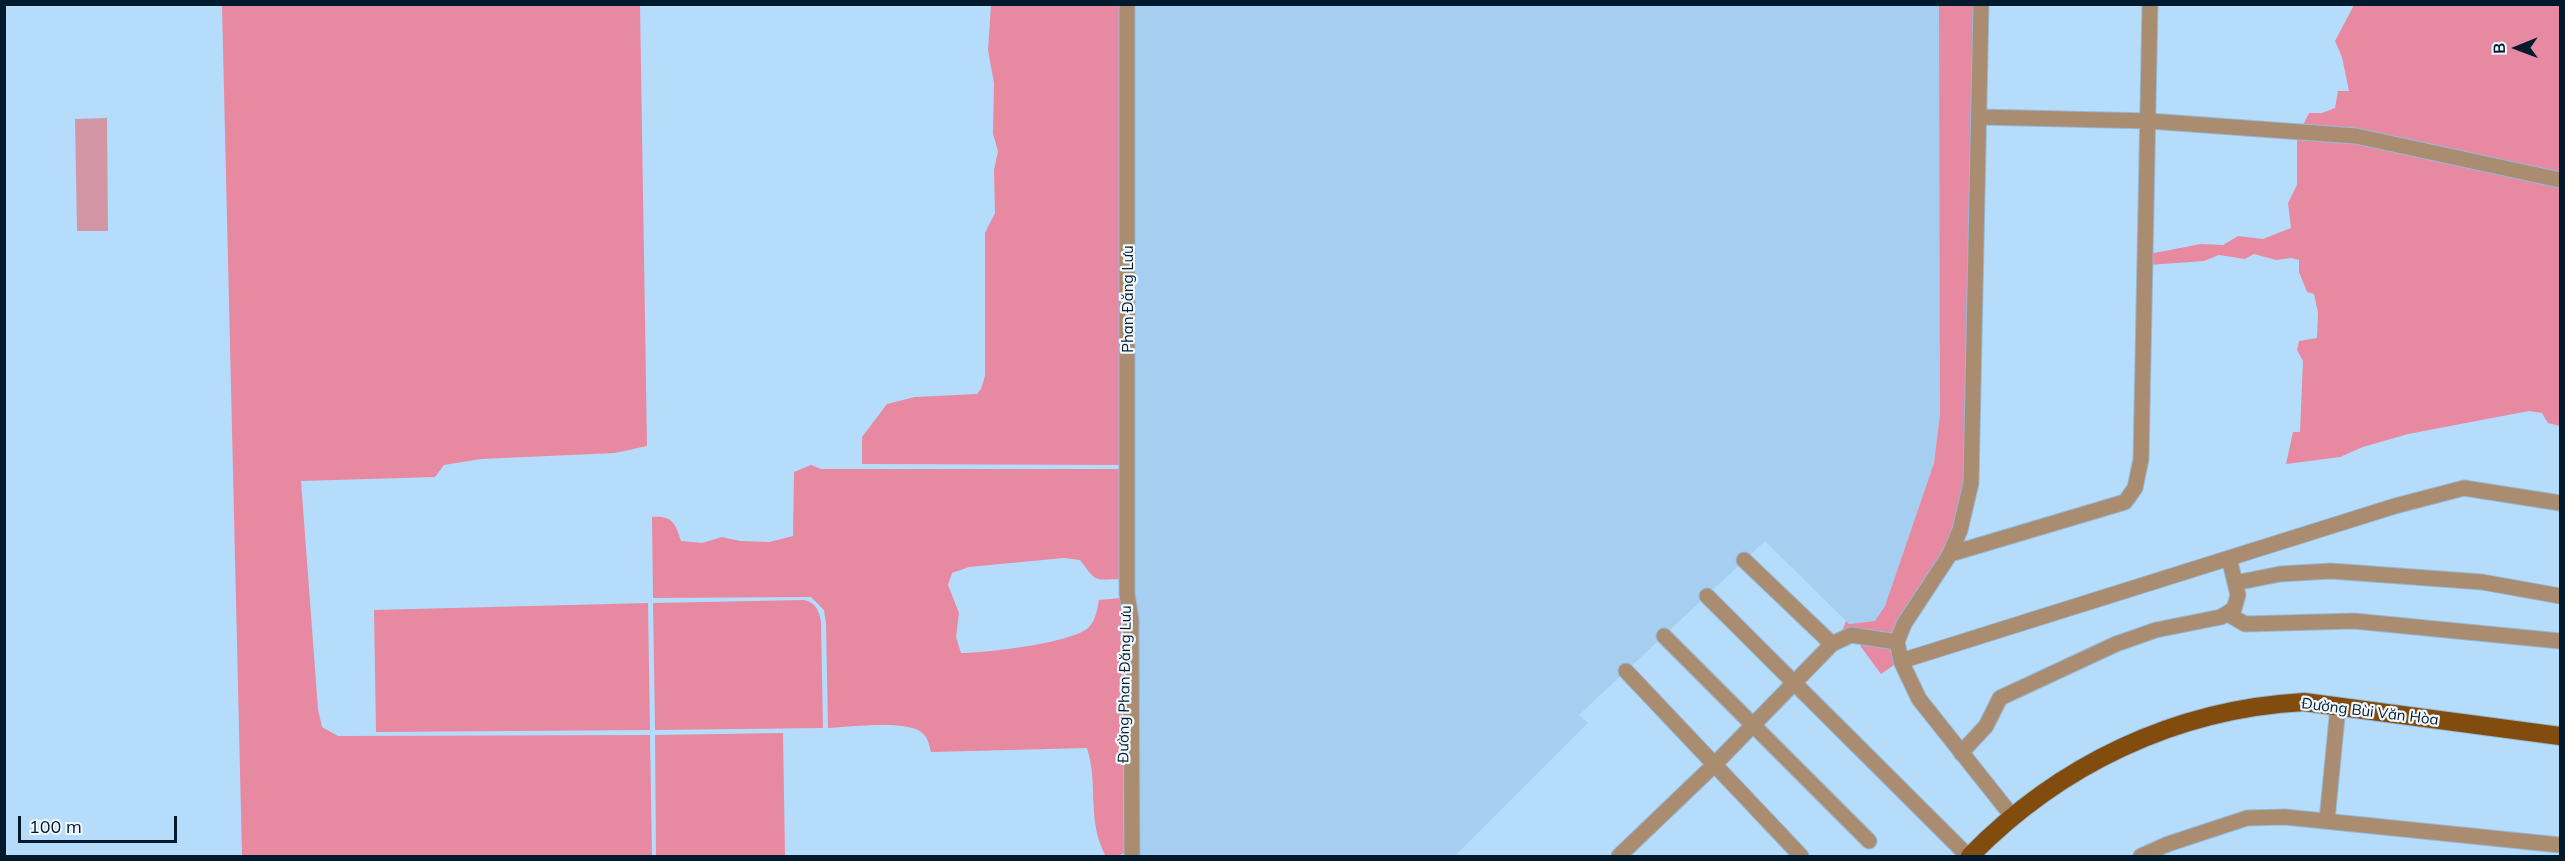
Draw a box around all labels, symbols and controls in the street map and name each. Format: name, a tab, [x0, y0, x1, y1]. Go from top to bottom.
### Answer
north arrow	[2487, 18, 2547, 78]
text: B	[2489, 43, 2509, 54]
street label: Phan Đăng Lưu	[1119, 245, 1137, 353]
street label: Đường Phan Đăng Lưu	[1115, 605, 1135, 763]
street label: Đường Bùi Văn Hòa	[2301, 695, 2439, 729]
scale bar	[21, 804, 180, 842]
text: 100 m	[29, 815, 82, 838]

